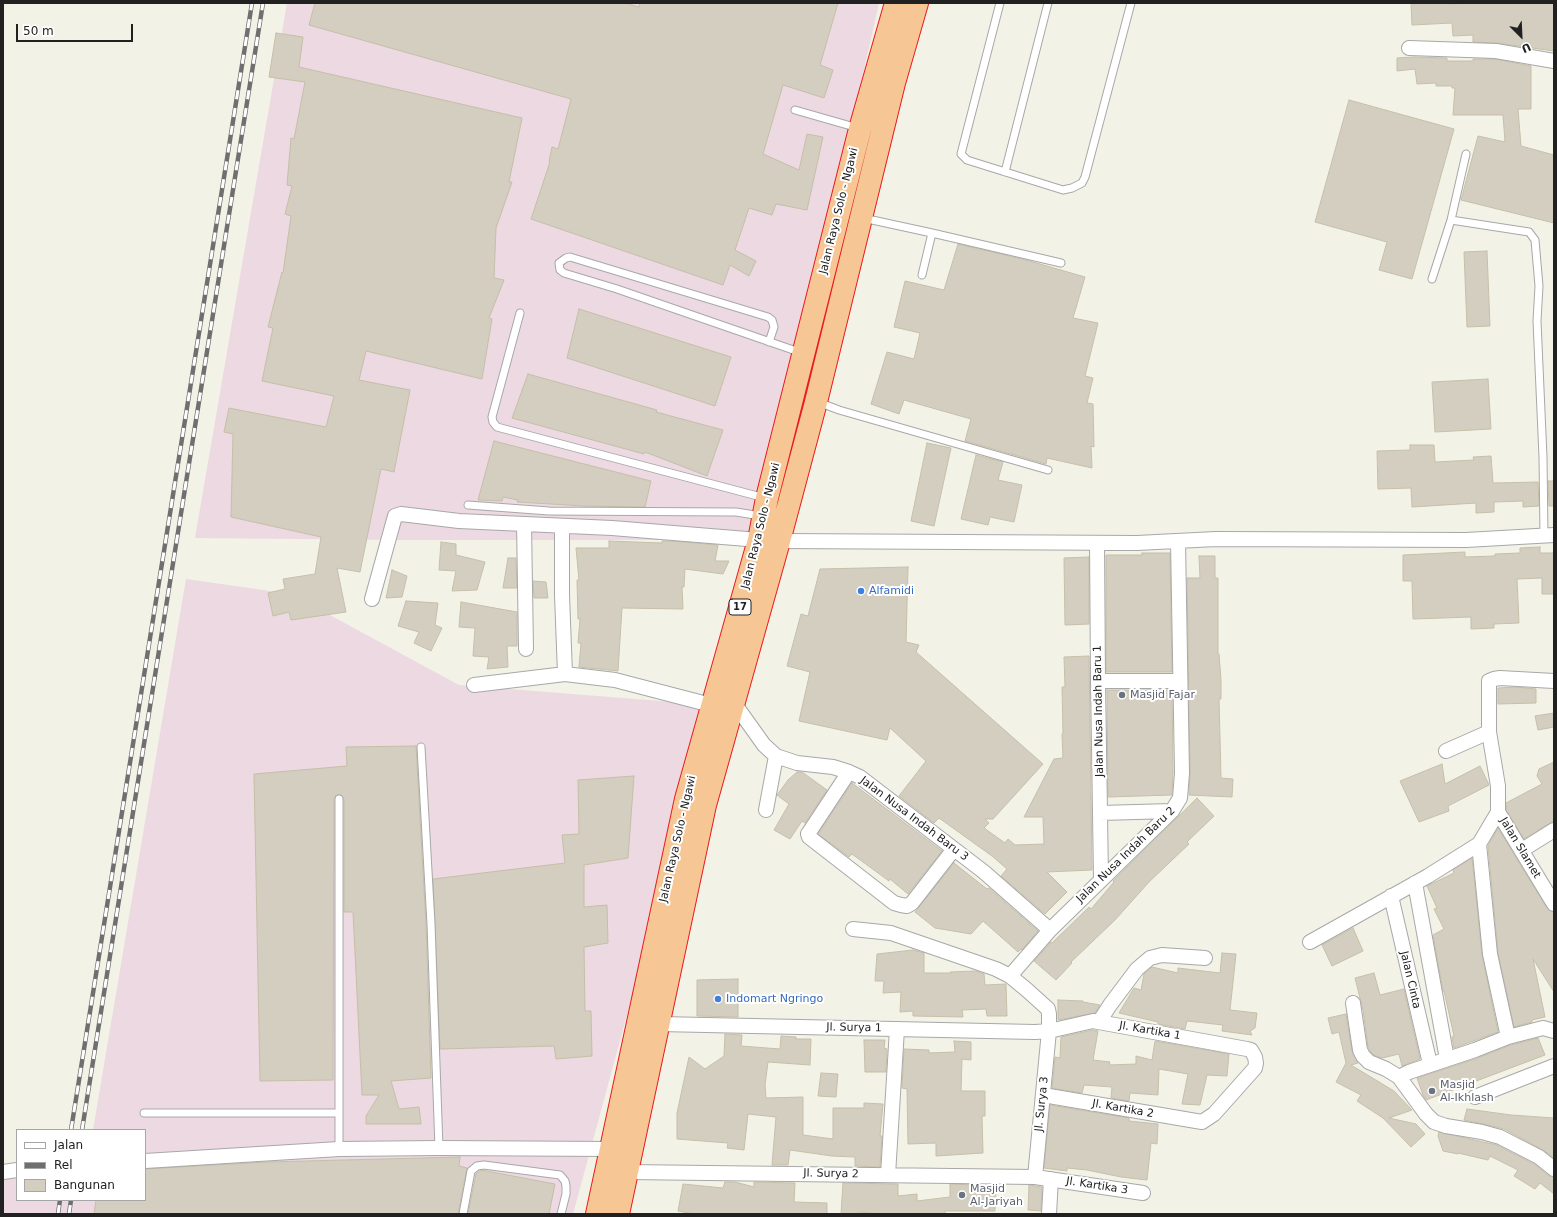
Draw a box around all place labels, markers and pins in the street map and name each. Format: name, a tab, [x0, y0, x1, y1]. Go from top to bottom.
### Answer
place label: Alfamidi	[869, 584, 914, 598]
marker: Alfamidi	[856, 586, 866, 596]
place label: Masjid Fajar	[1130, 688, 1195, 702]
marker: Masjid Fajar	[1117, 690, 1127, 700]
place label: Indomart Ngringo	[726, 992, 823, 1006]
marker: Indomart Ngringo	[713, 994, 723, 1004]
place label: Masjid Al-Ikhlash	[1440, 1078, 1494, 1104]
marker: Masjid Al-Ikhlash	[1427, 1086, 1437, 1096]
place label: Masjid Al-Jariyah	[970, 1182, 1023, 1208]
marker: Masjid Al-Jariyah	[957, 1190, 967, 1200]

